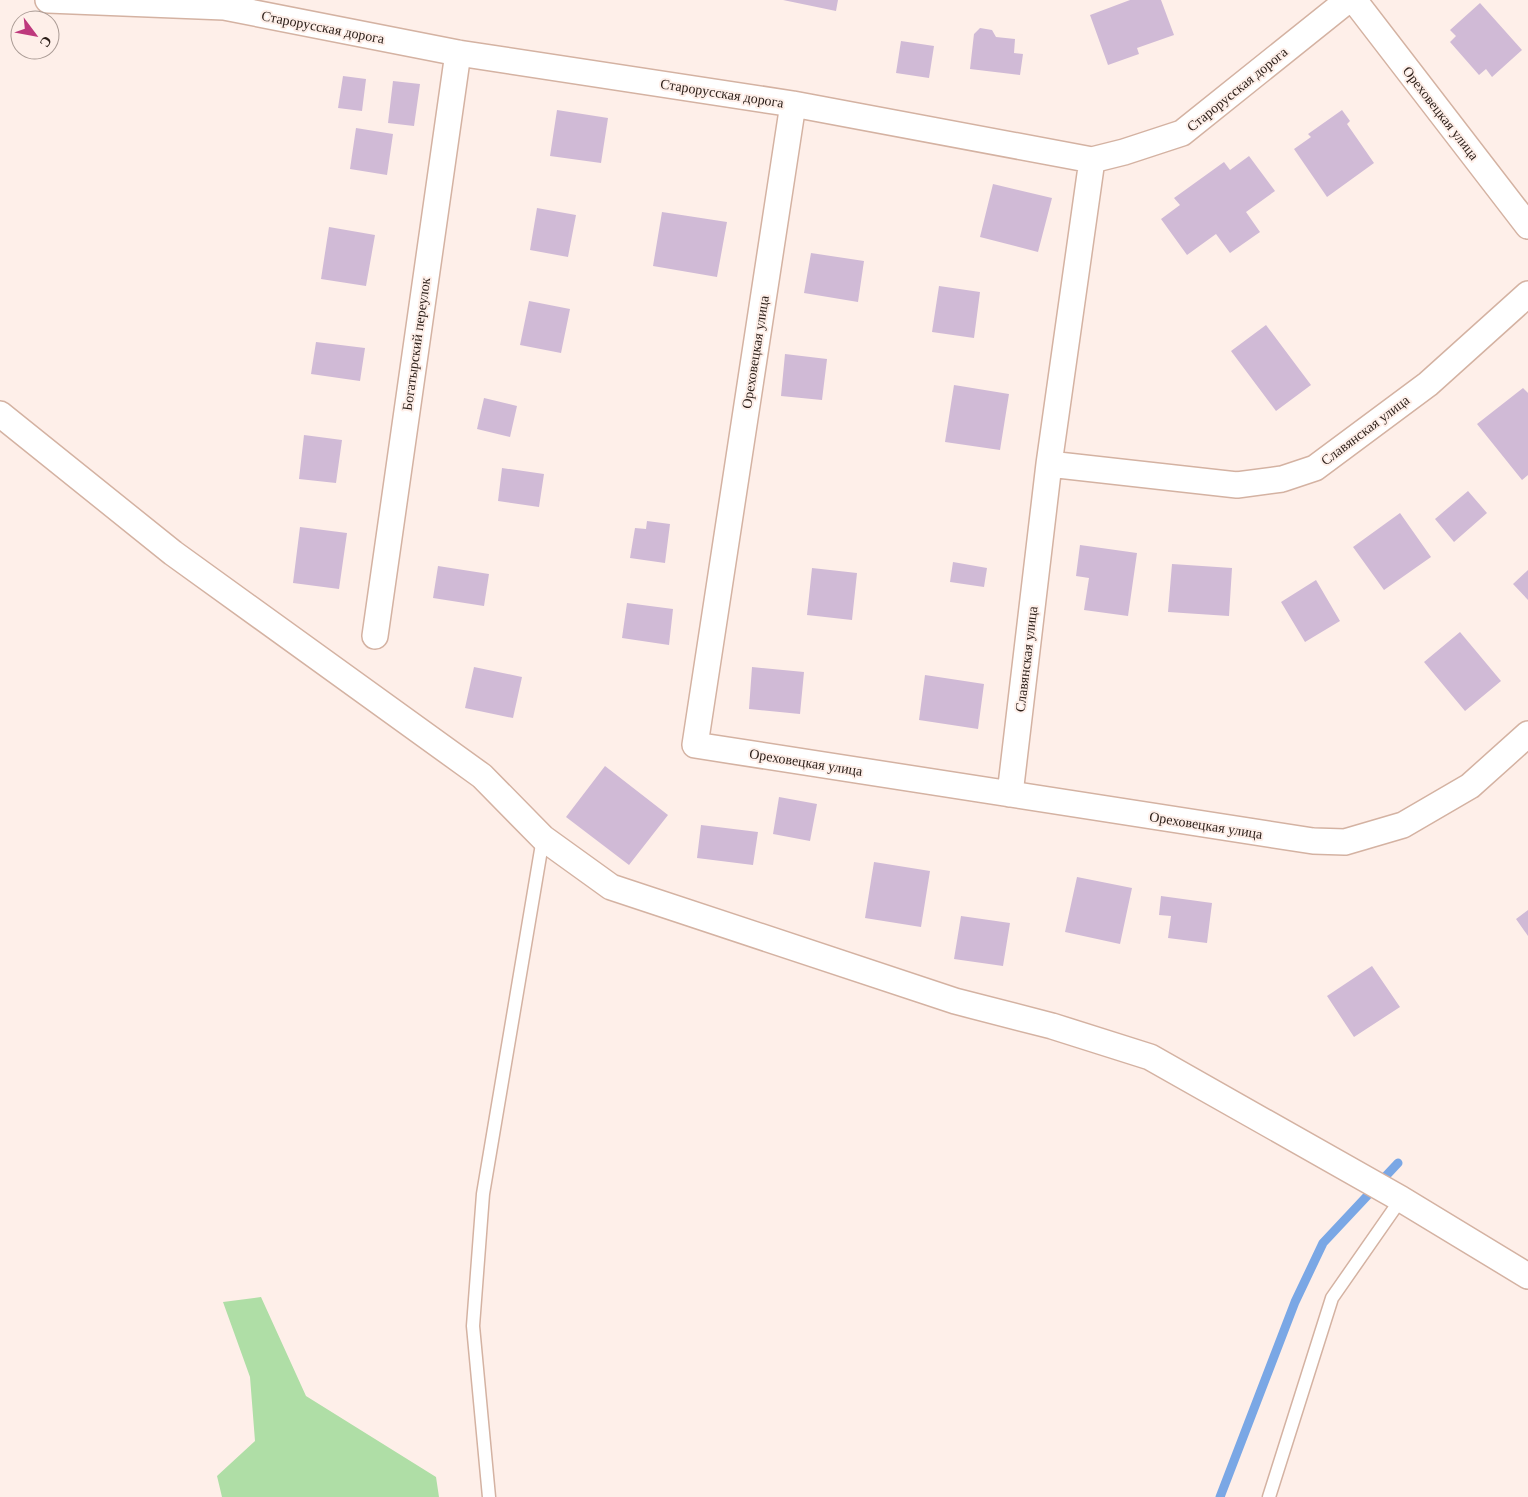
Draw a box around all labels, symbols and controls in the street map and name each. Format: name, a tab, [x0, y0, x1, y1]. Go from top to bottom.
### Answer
street label: Старорусская дорога	[260, 8, 386, 47]
north arrow	[10, 10, 60, 60]
text: С	[37, 33, 55, 50]
street label: Старорусская дорога	[1184, 44, 1291, 134]
street label: Ореховецкая улица	[1400, 64, 1482, 164]
street label: Старорусская дорога	[659, 76, 785, 111]
street label: Богатырский переулок	[400, 276, 433, 412]
street label: Ореховецкая улица	[739, 294, 772, 410]
street label: Славянская улица	[1318, 392, 1413, 468]
street label: Славянская улица	[1013, 605, 1041, 713]
street label: Ореховецкая улица	[748, 746, 864, 779]
street label: Ореховецкая улица	[1148, 809, 1264, 842]

